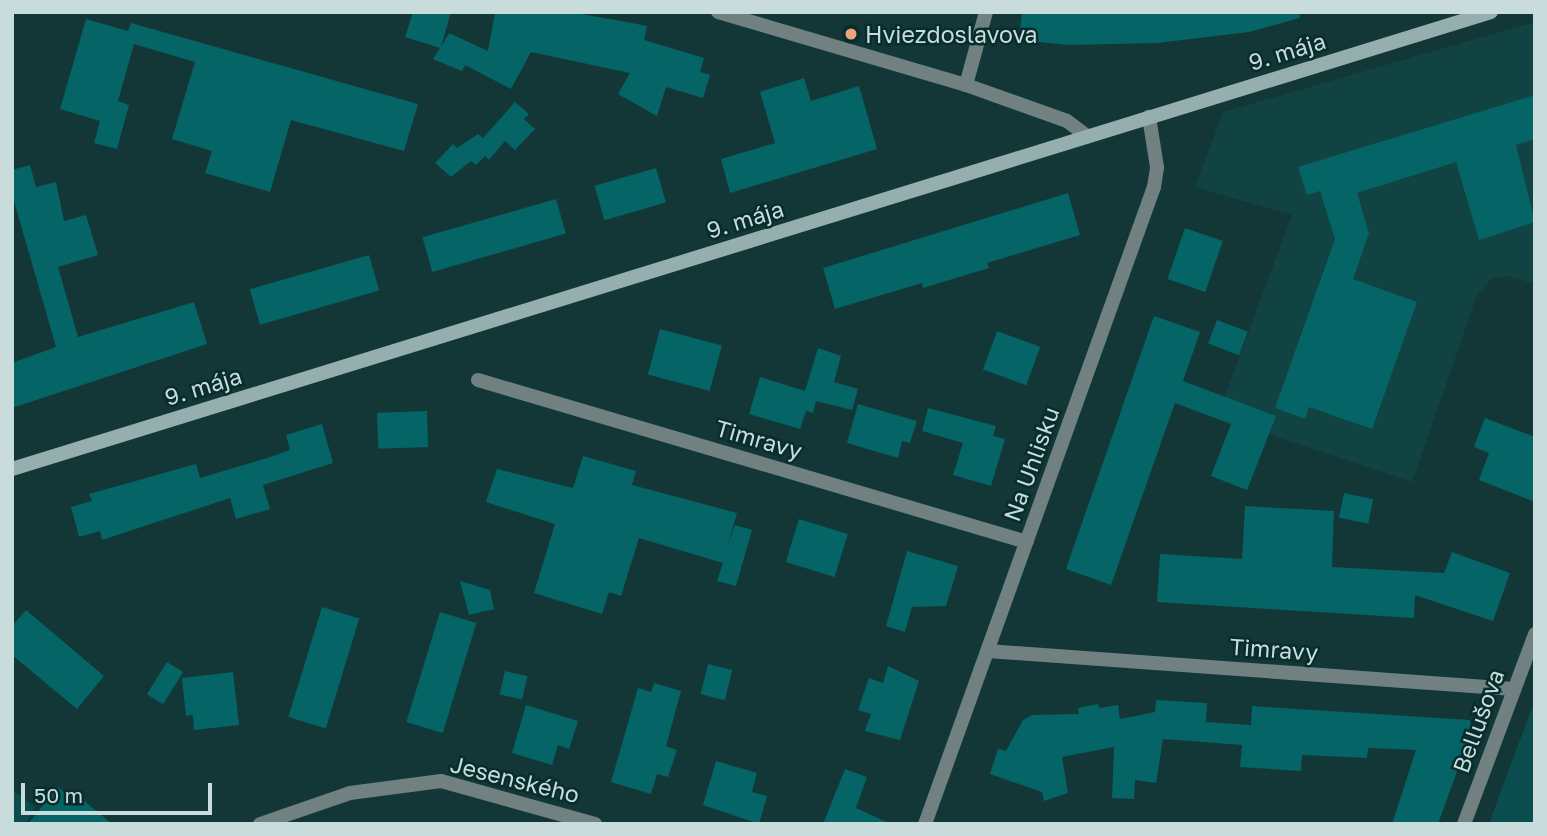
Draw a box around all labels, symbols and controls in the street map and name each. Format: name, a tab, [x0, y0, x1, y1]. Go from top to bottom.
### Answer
place label: Hviezdoslavova	[865, 20, 1038, 48]
marker: Hviezdoslavova	[843, 26, 859, 42]
street label: 9. mája	[1245, 26, 1329, 76]
street label: 9. mája	[703, 194, 787, 244]
street label: 9. mája	[161, 361, 245, 411]
street label: Na Uhlisku	[998, 403, 1064, 525]
street label: Timravy	[713, 414, 805, 464]
street label: Timravy	[1229, 632, 1319, 666]
street label: Bellušova	[1447, 665, 1509, 777]
street label: Jesenského	[448, 750, 582, 808]
scale bar	[24, 770, 215, 814]
text: 50 m	[34, 782, 83, 808]

